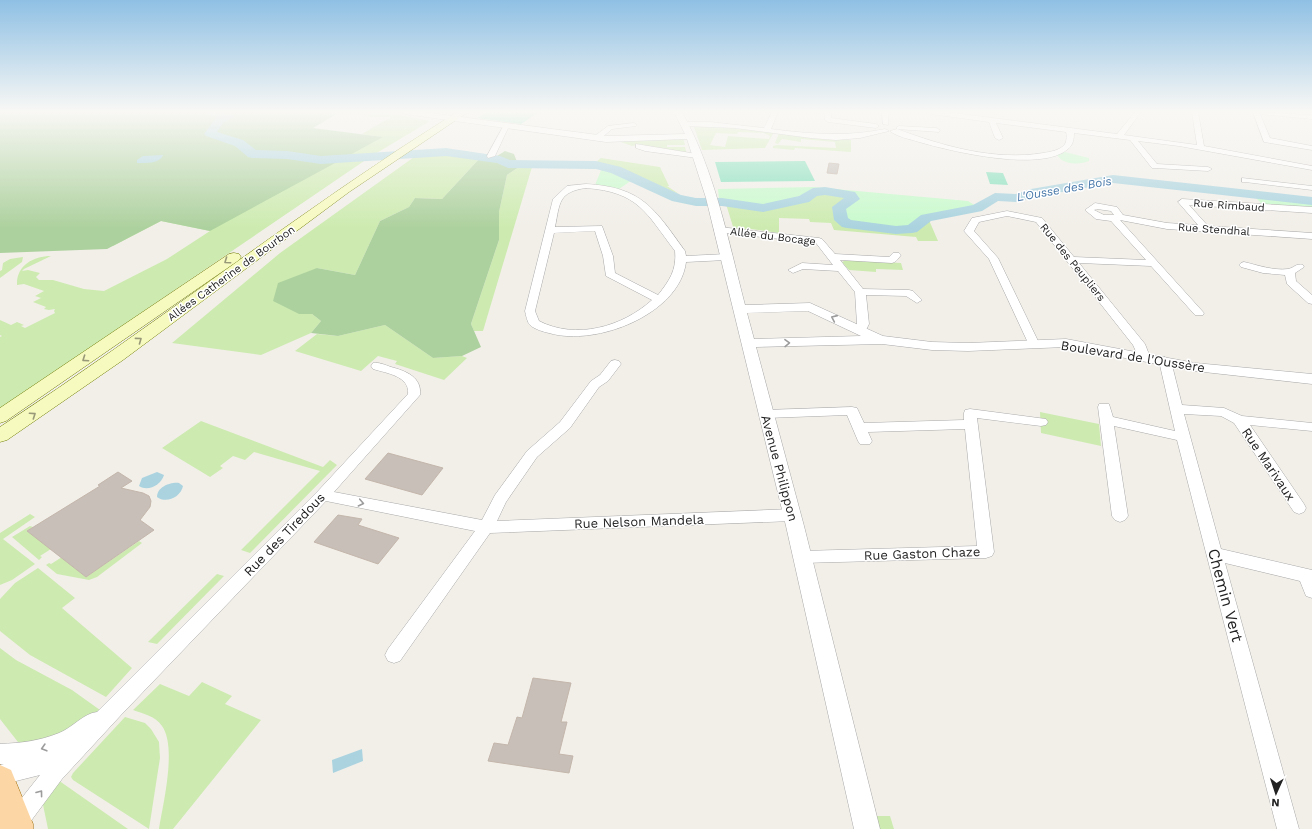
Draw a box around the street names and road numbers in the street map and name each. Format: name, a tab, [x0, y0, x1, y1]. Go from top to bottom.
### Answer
street label: Rue Rimbaud	[1193, 197, 1265, 214]
street label: Rue Stendhal	[1177, 220, 1251, 239]
street label: Rue des Peupliers	[1037, 221, 1108, 304]
street label: Allées Catherine de Bourbon	[165, 223, 298, 324]
street label: Allée du Bocage	[729, 225, 817, 248]
street label: Boulevard de l'Oussère	[1060, 338, 1206, 375]
street label: Avenue Philippon	[758, 413, 801, 523]
street label: Rue Marivaux	[1239, 425, 1298, 504]
street label: Rue des Tiredous	[241, 490, 328, 579]
street label: Rue Nelson Mandela	[574, 512, 705, 531]
street label: Rue Gaston Chaze	[864, 544, 980, 563]
street label: Chemin Vert	[1204, 546, 1247, 644]

